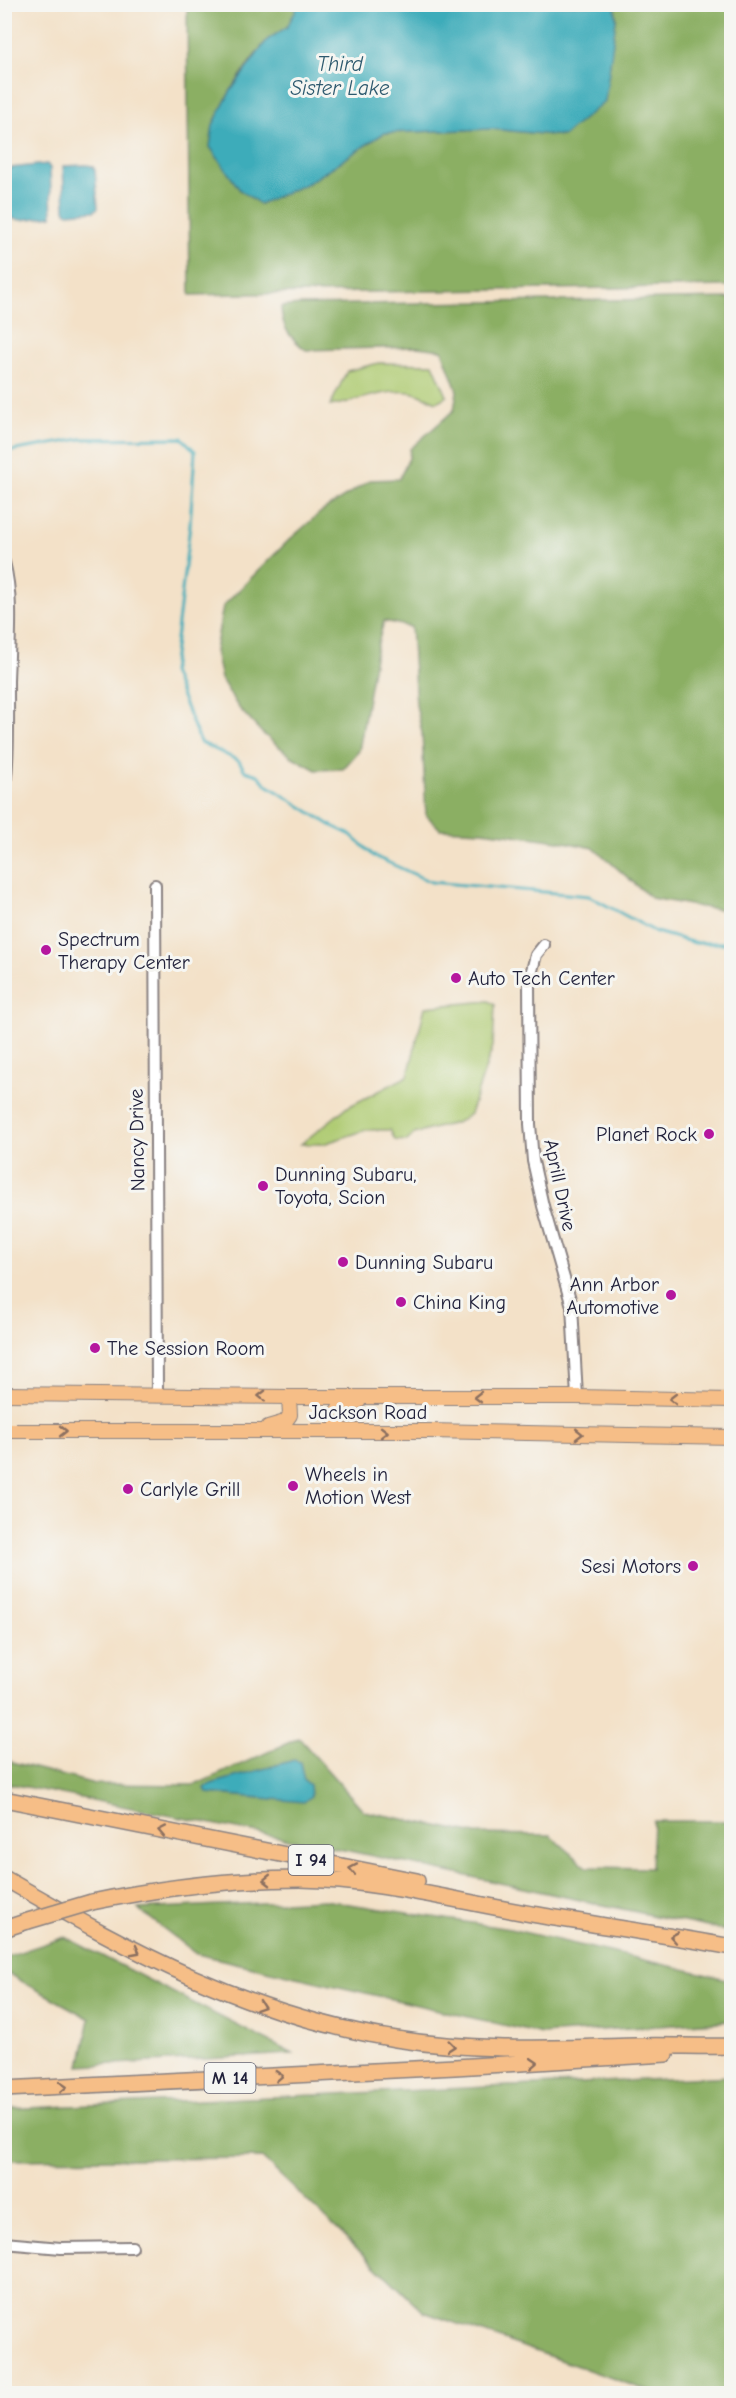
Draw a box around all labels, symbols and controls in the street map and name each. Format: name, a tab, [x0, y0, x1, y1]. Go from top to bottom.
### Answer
water label: Third Sister Lake	[290, 52, 390, 100]
place label: Spectrum Therapy Center	[58, 928, 190, 974]
marker: Spectrum Therapy Center	[39, 943, 53, 957]
place label: Auto Tech Center	[468, 967, 615, 990]
marker: Auto Tech Center	[449, 971, 463, 985]
street label: Nancy Drive	[125, 1088, 149, 1192]
place label: Planet Rock	[596, 1123, 697, 1146]
marker: Planet Rock	[702, 1127, 716, 1141]
street label: Aprill Drive	[539, 1137, 581, 1233]
place label: Dunning Subaru, Toyota, Scion	[275, 1163, 417, 1209]
marker: Dunning Subaru, Toyota, Scion	[256, 1179, 270, 1193]
place label: Dunning Subaru	[355, 1251, 493, 1274]
marker: Dunning Subaru	[336, 1255, 350, 1269]
place label: Ann Arbor Automotive	[566, 1273, 659, 1319]
marker: Ann Arbor Automotive	[664, 1288, 678, 1302]
place label: China King	[413, 1291, 506, 1314]
marker: China King	[394, 1295, 408, 1309]
place label: The Session Room	[107, 1337, 265, 1360]
marker: The Session Room	[88, 1341, 102, 1355]
one-way arrow	[258, 1390, 267, 1403]
one-way arrow	[474, 1391, 483, 1403]
one-way arrow	[669, 1393, 678, 1405]
street label: Jackson Road	[309, 1401, 427, 1424]
one-way arrow	[58, 1425, 67, 1437]
one-way arrow	[379, 1425, 388, 1438]
one-way arrow	[574, 1427, 583, 1440]
place label: Wheels in Motion West	[305, 1463, 412, 1509]
place label: Carlyle Grill	[140, 1478, 241, 1501]
marker: Wheels in Motion West	[286, 1479, 300, 1493]
marker: Carlyle Grill	[121, 1482, 135, 1496]
place label: Sesi Motors	[581, 1555, 681, 1578]
marker: Sesi Motors	[686, 1559, 700, 1573]
one-way arrow	[157, 1825, 167, 1838]
road number: I 94	[288, 1845, 334, 1875]
one-way arrow	[349, 1863, 359, 1876]
one-way arrow	[262, 1874, 271, 1886]
one-way arrow	[669, 1931, 679, 1944]
one-way arrow	[130, 1944, 141, 1955]
one-way arrow	[255, 1998, 266, 2011]
one-way arrow	[447, 2039, 456, 2052]
one-way arrow	[530, 2056, 539, 2069]
road number: M 14	[204, 2063, 256, 2093]
one-way arrow	[274, 2069, 283, 2082]
one-way arrow	[58, 2080, 67, 2093]

